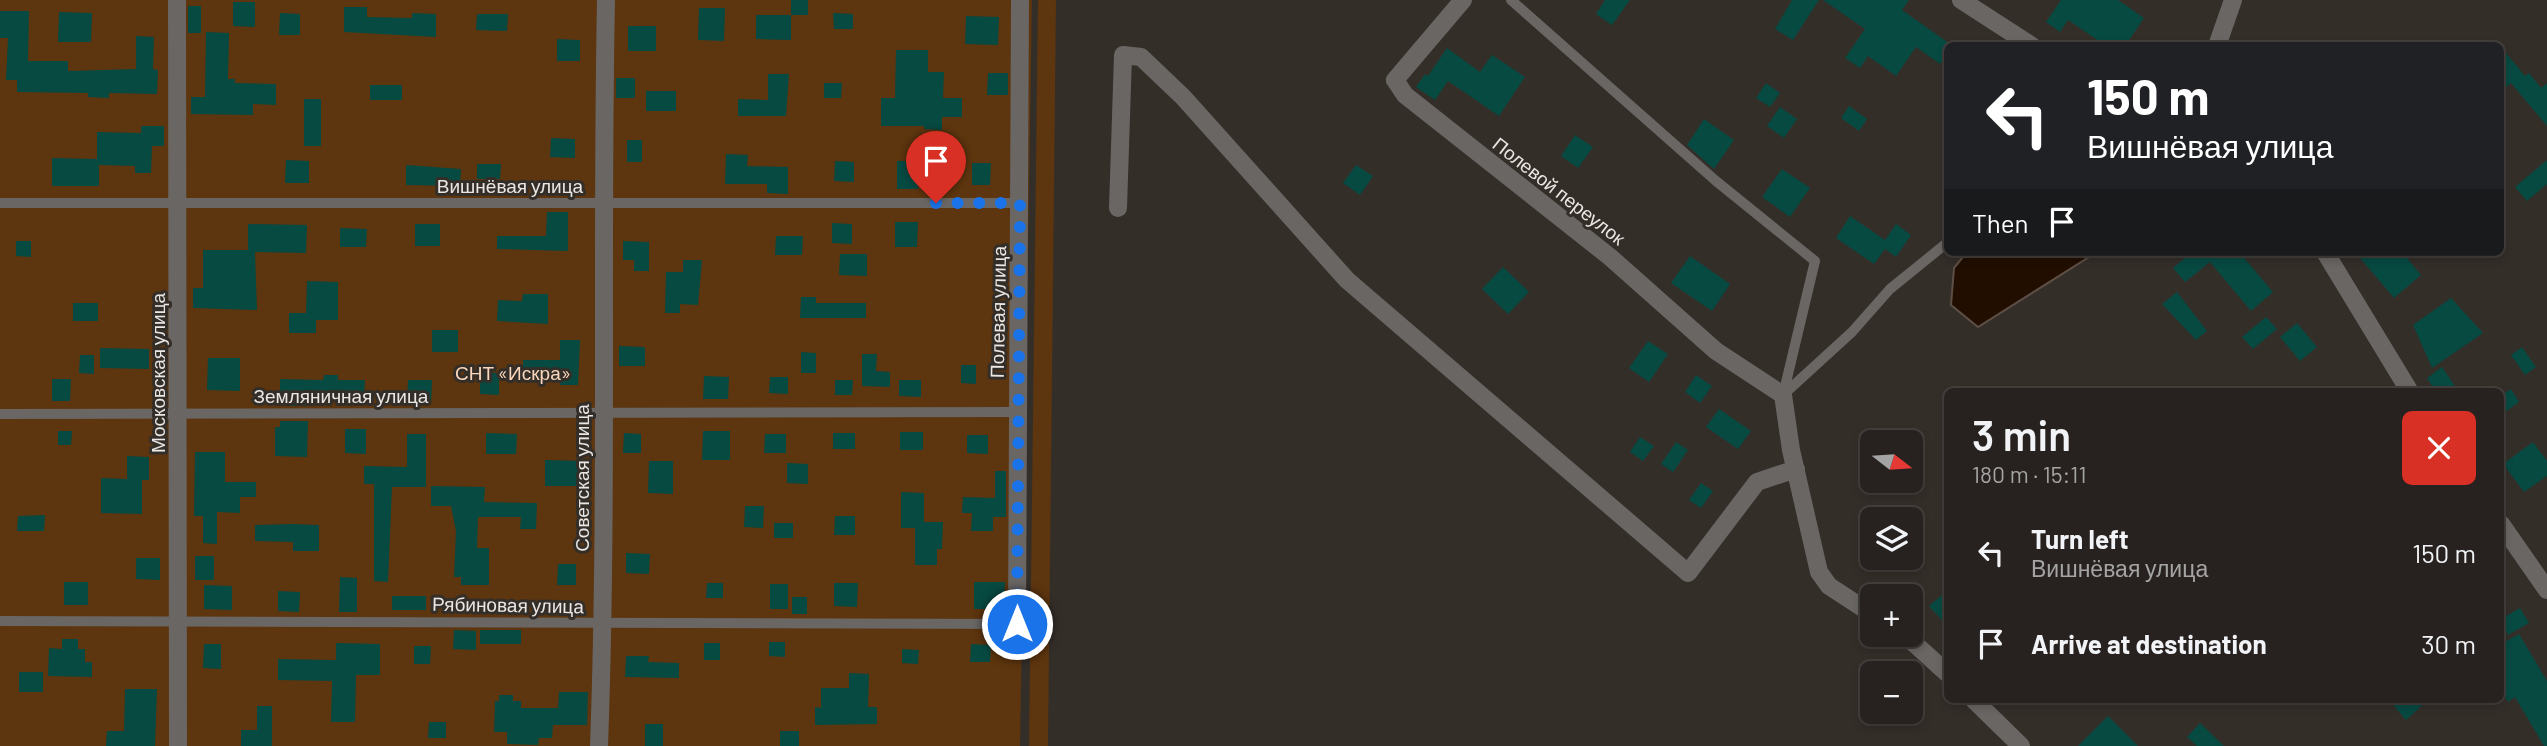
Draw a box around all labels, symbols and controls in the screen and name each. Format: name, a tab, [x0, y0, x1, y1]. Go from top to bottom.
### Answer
text: 150 m	[2087, 66, 2209, 125]
icon: left	[1972, 70, 2063, 161]
text: Вишнёвая улица	[2087, 126, 2334, 164]
pin	[906, 131, 966, 203]
street label: Полевой переулок	[1489, 132, 1631, 250]
icon: arrive	[917, 142, 955, 180]
street label: Вишнёвая улица	[437, 174, 584, 197]
icon: arrive	[2043, 203, 2081, 241]
text: Then	[1972, 207, 2029, 238]
street label: Полевая улица	[985, 245, 1010, 378]
street label: Московская улица	[146, 292, 169, 453]
park label: СНТ «Искра»	[455, 361, 571, 384]
street label: Земляничная улица	[254, 384, 429, 407]
street label: Советская улица	[570, 404, 593, 552]
text: 3 min	[1972, 409, 2071, 459]
button: close	[2402, 411, 2476, 485]
north arrow	[1860, 430, 1923, 494]
map controls	[1860, 430, 1923, 724]
text: 180 m · 15:11	[1972, 460, 2087, 488]
button: layers	[1860, 507, 1923, 570]
text: Turn left	[2031, 523, 2129, 554]
icon: left	[1972, 534, 2010, 572]
text: 150 m	[2412, 537, 2476, 568]
text: Вишнёвая улица	[2031, 554, 2208, 582]
button: +	[1860, 584, 1923, 647]
position arrow	[980, 587, 1054, 661]
street label: Рябиновая улица	[432, 592, 584, 617]
icon: arrive	[1972, 625, 2010, 663]
text: Arrive at destination	[2031, 628, 2267, 659]
text: 30 m	[2421, 628, 2476, 659]
button: −	[1860, 661, 1923, 724]

